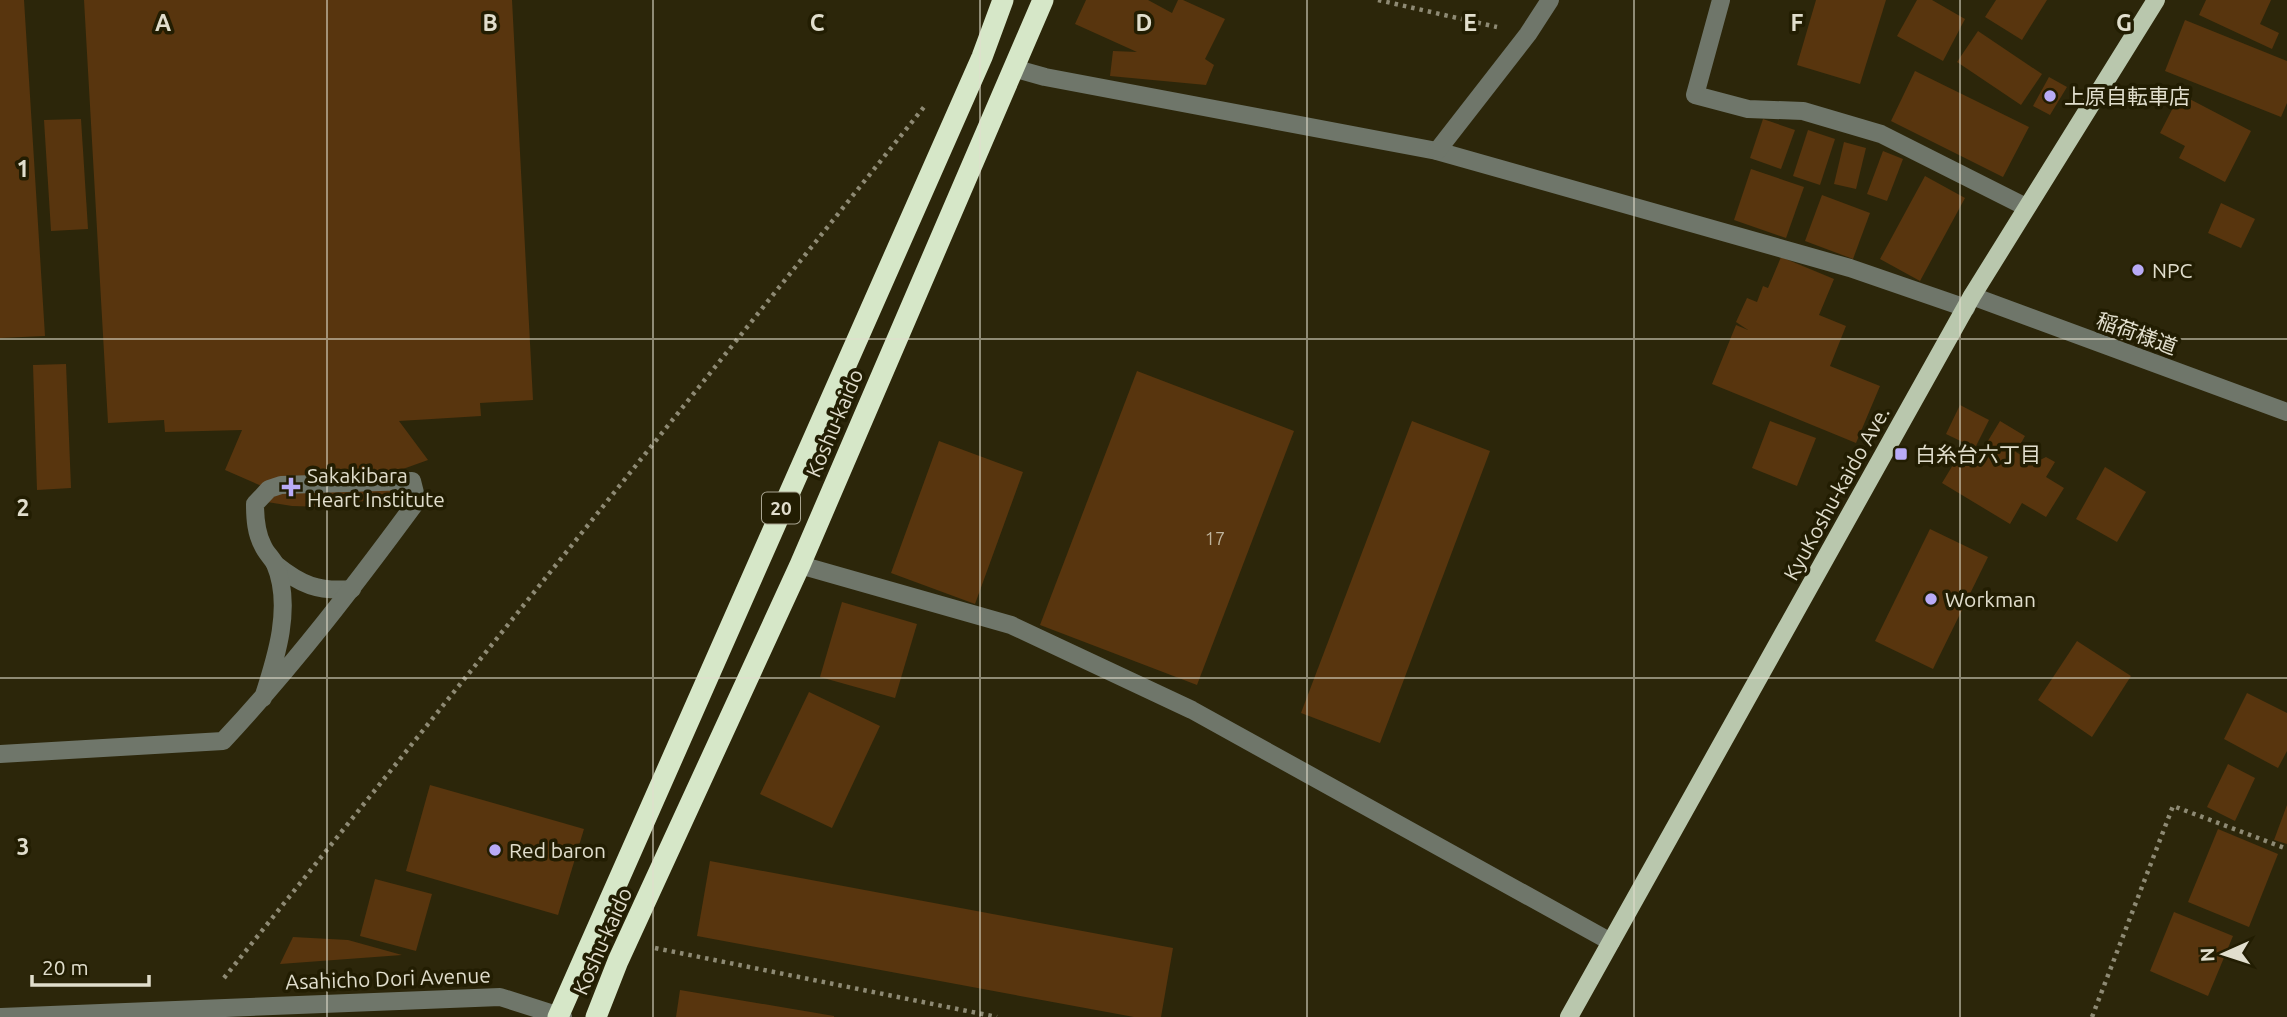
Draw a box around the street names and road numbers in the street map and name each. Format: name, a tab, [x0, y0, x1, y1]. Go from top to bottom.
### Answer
street label: 稲荷様道	[2093, 307, 2181, 359]
street label: Koshu-kaido	[800, 365, 868, 481]
street label: KyuKoshu-kaido Ave.	[1778, 402, 1894, 584]
road number: 20	[762, 492, 800, 524]
street label: Koshu-kaido	[568, 884, 636, 998]
street label: Asahicho Dori Avenue	[285, 962, 491, 994]

